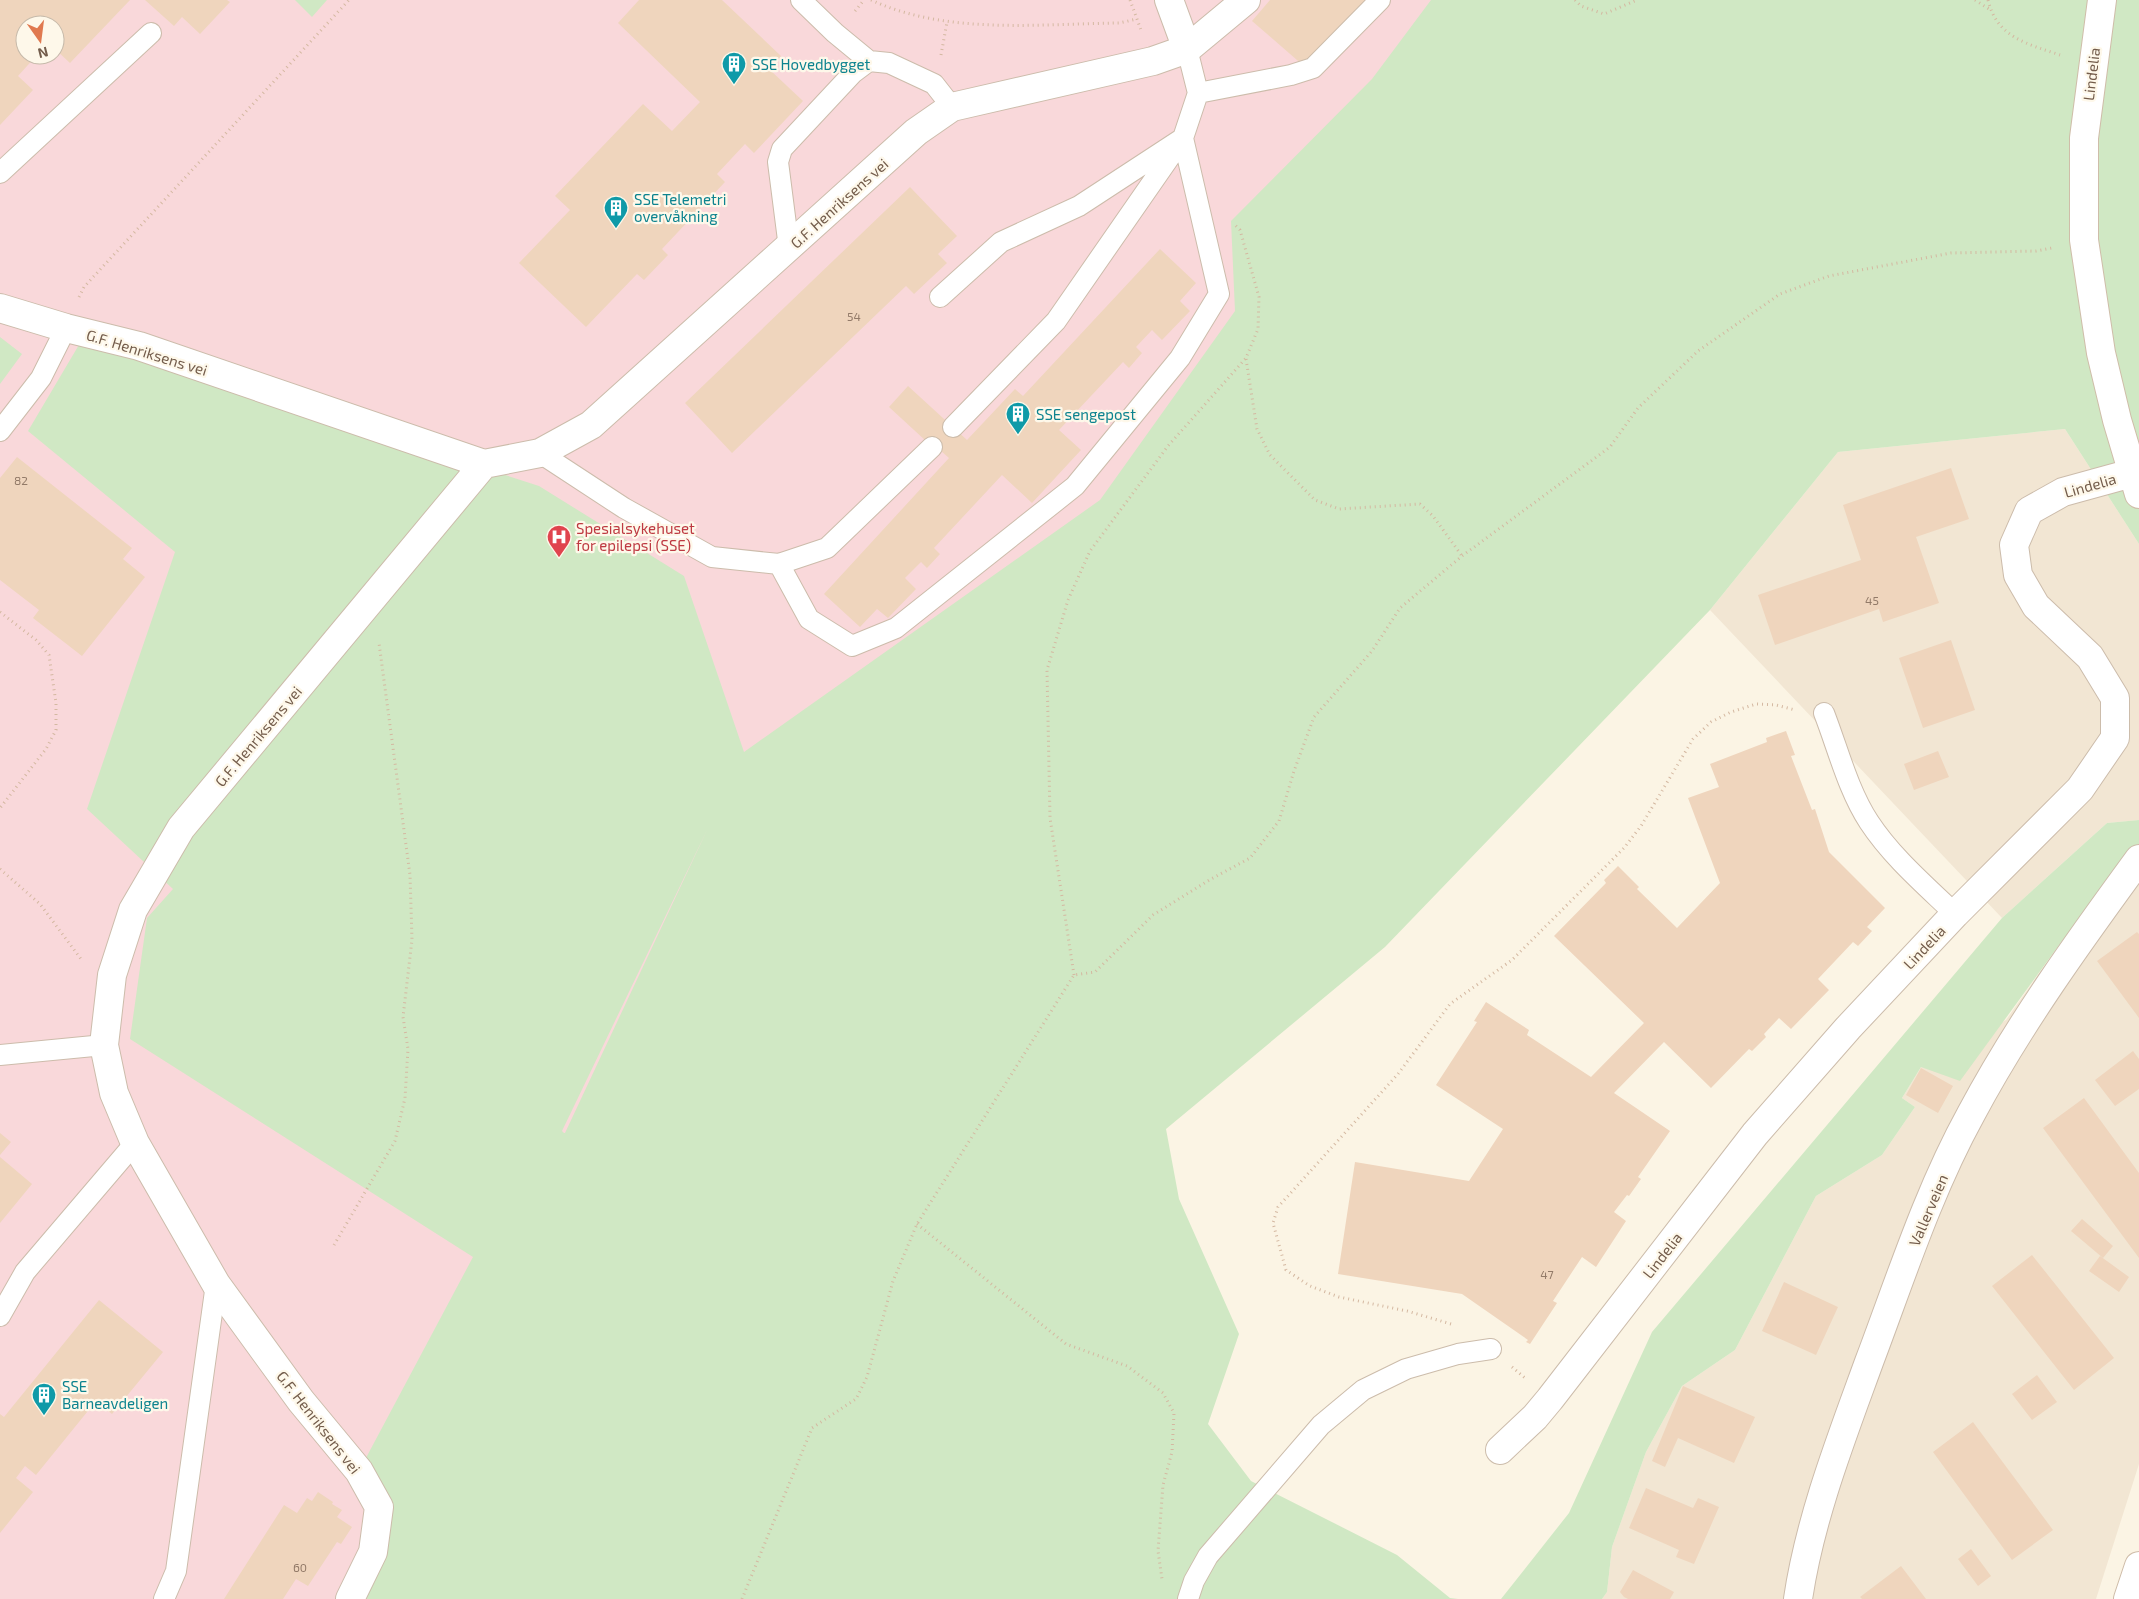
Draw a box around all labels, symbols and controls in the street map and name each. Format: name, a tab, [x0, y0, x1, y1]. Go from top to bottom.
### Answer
north arrow	[15, 15, 65, 65]
text: N	[36, 44, 50, 63]
street label: Lindelia	[2079, 46, 2103, 102]
building icon: SSE Hovedbygget	[721, 51, 747, 85]
place label: SSE Hovedbygget	[752, 55, 871, 73]
street label: G.F. Henriksens vei	[786, 154, 892, 252]
place label: SSE Telemetri overvåkning	[634, 190, 726, 225]
building icon: SSE Telemetri overvåkning	[603, 195, 629, 229]
house number: 54	[847, 309, 861, 323]
street label: G.F. Henriksens vei	[84, 325, 210, 379]
building icon: SSE sengepost	[1005, 401, 1031, 435]
place label: SSE sengepost	[1036, 405, 1136, 423]
street label: Lindelia	[2062, 469, 2118, 501]
house number: 82	[14, 473, 28, 487]
place label: Spesialsykehuset for epilepsi (SSE)	[576, 519, 695, 554]
hospital icon: Spesialsykehuset for epilepsi (SSE)	[546, 524, 572, 558]
house number: 45	[1865, 593, 1879, 607]
street label: G.F. Henriksens vei	[211, 682, 305, 790]
street label: Lindelia	[1899, 921, 1949, 973]
street label: Vallerveien	[1905, 1171, 1951, 1249]
street label: Lindelia	[1639, 1228, 1685, 1282]
house number: 47	[1540, 1267, 1554, 1281]
street label: G.F. Henriksens vei	[273, 1367, 365, 1477]
place label: SSE Barneavdeligen	[62, 1377, 168, 1412]
building icon: SSE Barneavdeligen	[31, 1382, 57, 1416]
house number: 60	[293, 1560, 307, 1574]

